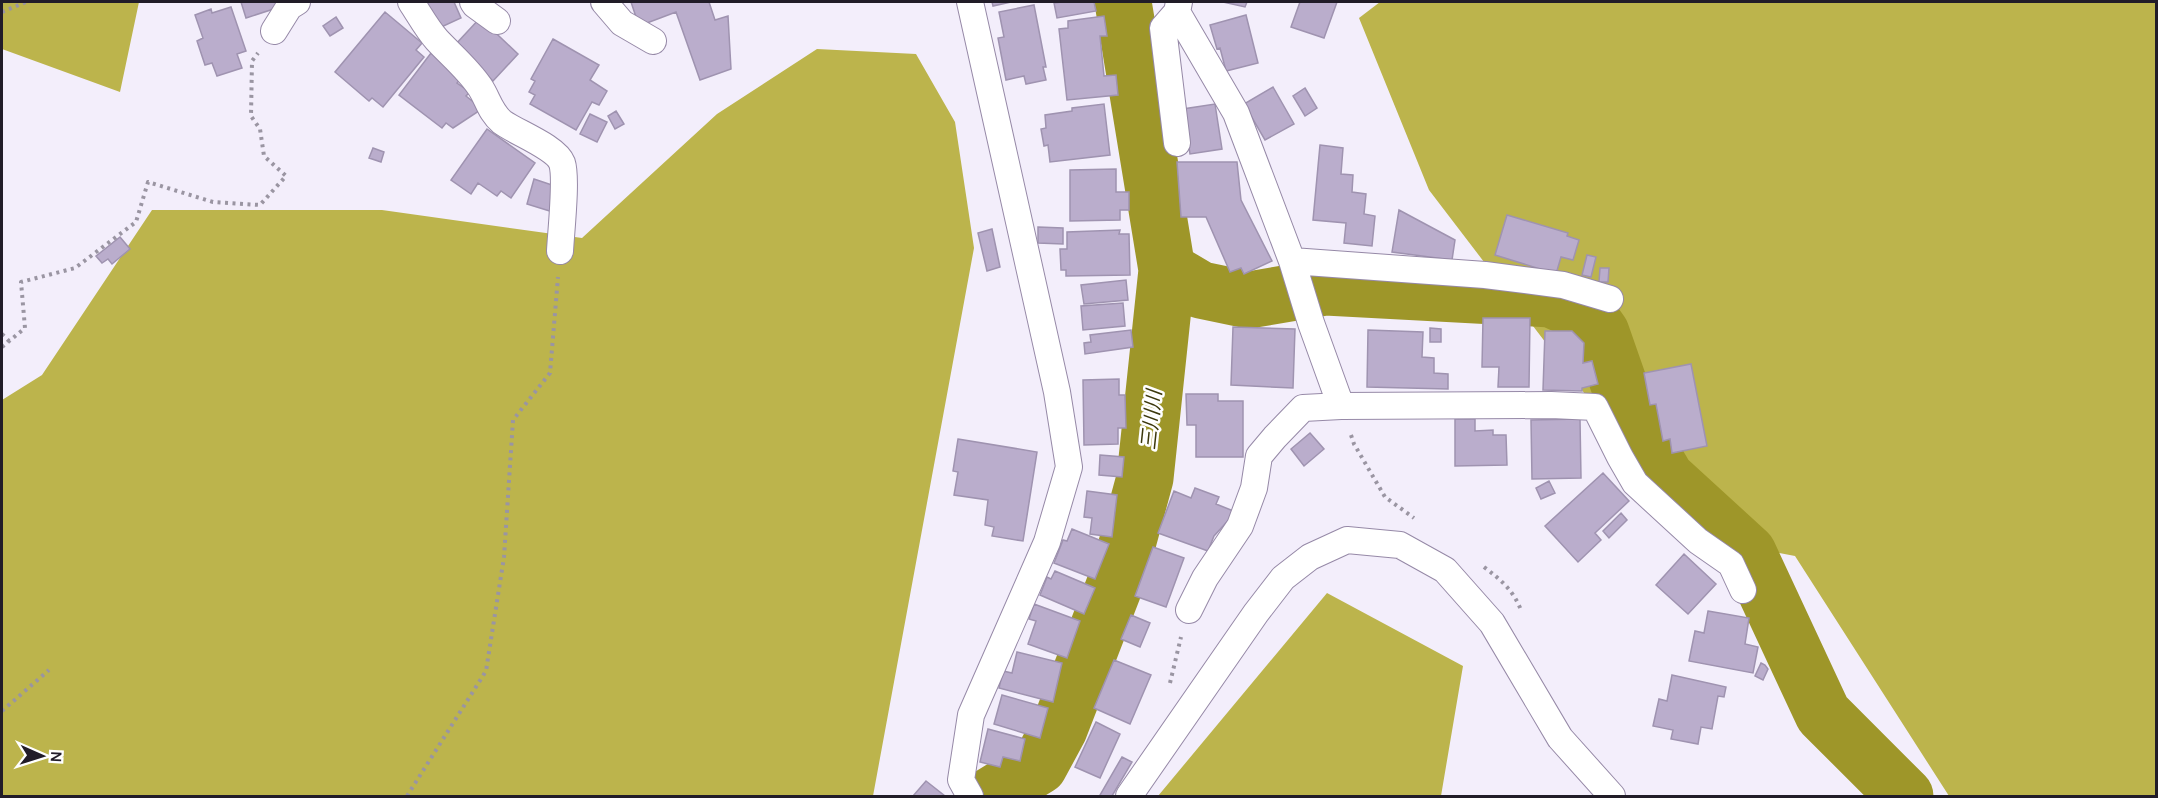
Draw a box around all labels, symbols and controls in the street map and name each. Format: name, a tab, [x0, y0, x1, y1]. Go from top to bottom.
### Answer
water label: 三川川	[1137, 387, 1166, 451]
north arrow	[12, 726, 72, 786]
text: N	[47, 751, 66, 763]

